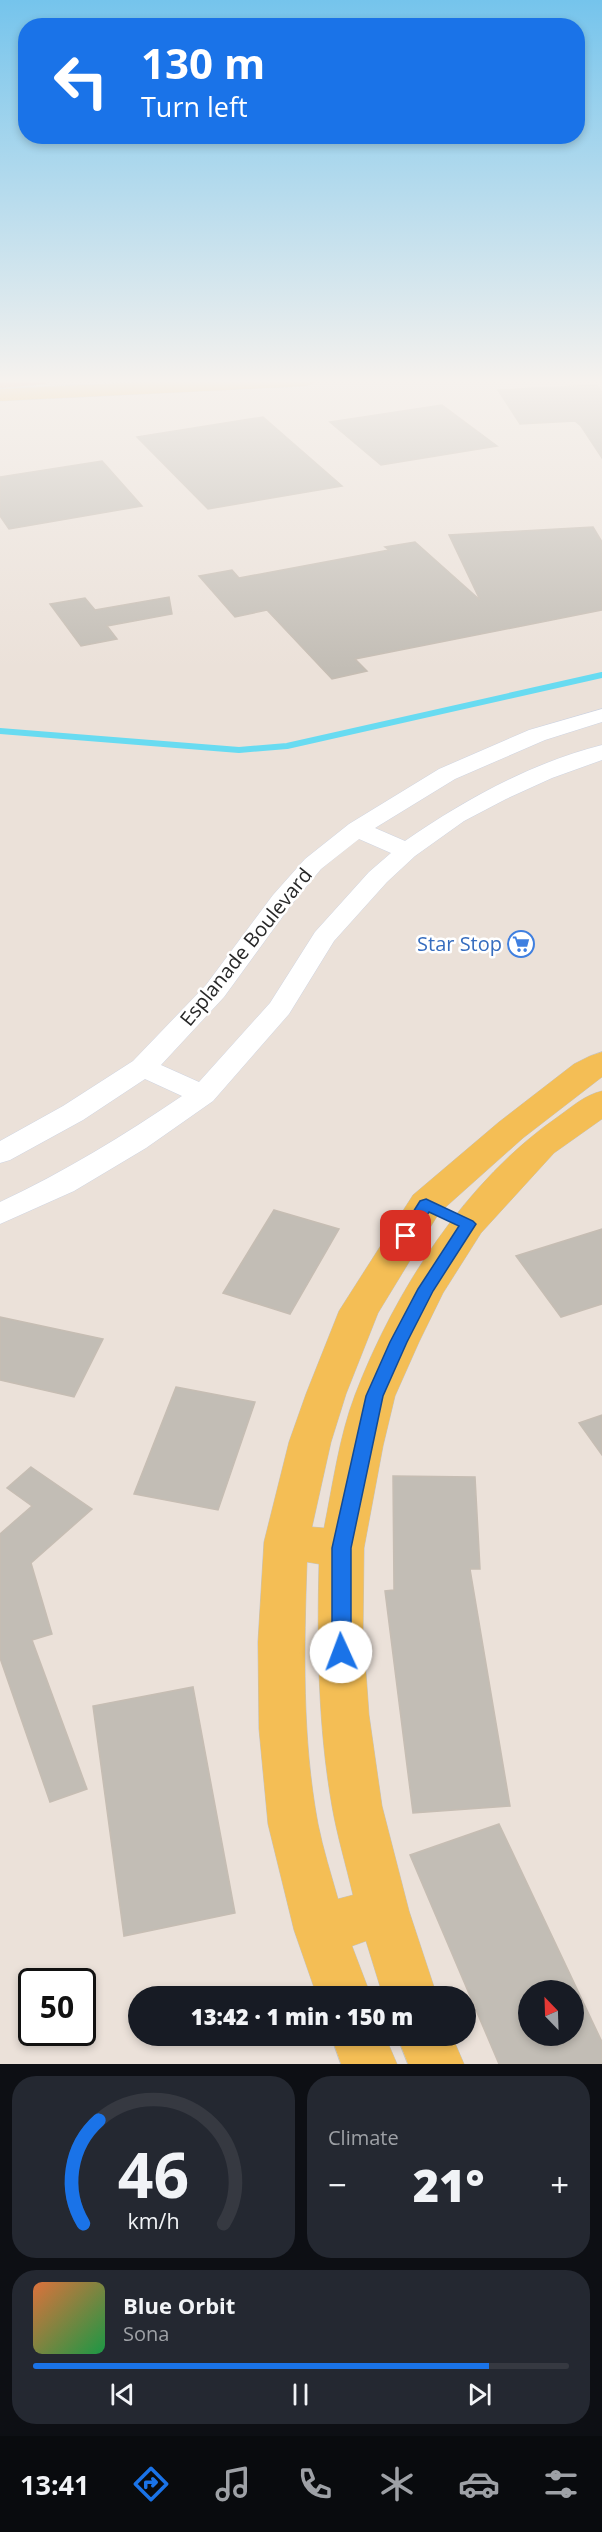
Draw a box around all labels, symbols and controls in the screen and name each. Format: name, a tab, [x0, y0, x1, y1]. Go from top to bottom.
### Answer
text: 130 m	[141, 34, 265, 91]
icon: left	[42, 42, 120, 120]
text: Turn left	[141, 88, 248, 125]
street label: Esplanade Boulevard	[173, 862, 318, 1031]
supermarket icon: Star Stop	[506, 929, 536, 959]
place label: Star Stop	[417, 930, 502, 957]
pin	[380, 1210, 431, 1261]
icon: arrive	[389, 1219, 422, 1252]
position arrow	[309, 1620, 373, 1684]
speed limit sign: 50	[18, 1968, 96, 2046]
north arrow	[518, 1980, 584, 2046]
map controls	[518, 1980, 584, 2046]
text: 13:42 · 1 min · 150 m	[191, 2001, 413, 2031]
text: Climate	[328, 2124, 399, 2151]
text: 46	[118, 2131, 189, 2216]
text: 21°	[413, 2154, 484, 2215]
text: −	[328, 2162, 347, 2207]
text: +	[550, 2162, 569, 2207]
text: km/h	[127, 2206, 180, 2235]
text: Blue Orbit	[123, 2290, 235, 2320]
text: Sona	[123, 2320, 169, 2347]
icon: previous	[106, 2378, 139, 2411]
icon: pause	[284, 2378, 317, 2411]
icon: next	[463, 2378, 496, 2411]
icon: directions	[130, 2463, 172, 2505]
icon: music	[212, 2463, 254, 2505]
icon: phone	[294, 2463, 336, 2505]
icon: climate	[376, 2463, 418, 2505]
icon: car	[458, 2463, 500, 2505]
icon: filters	[540, 2463, 582, 2505]
text: 13:41	[20, 2466, 89, 2503]

